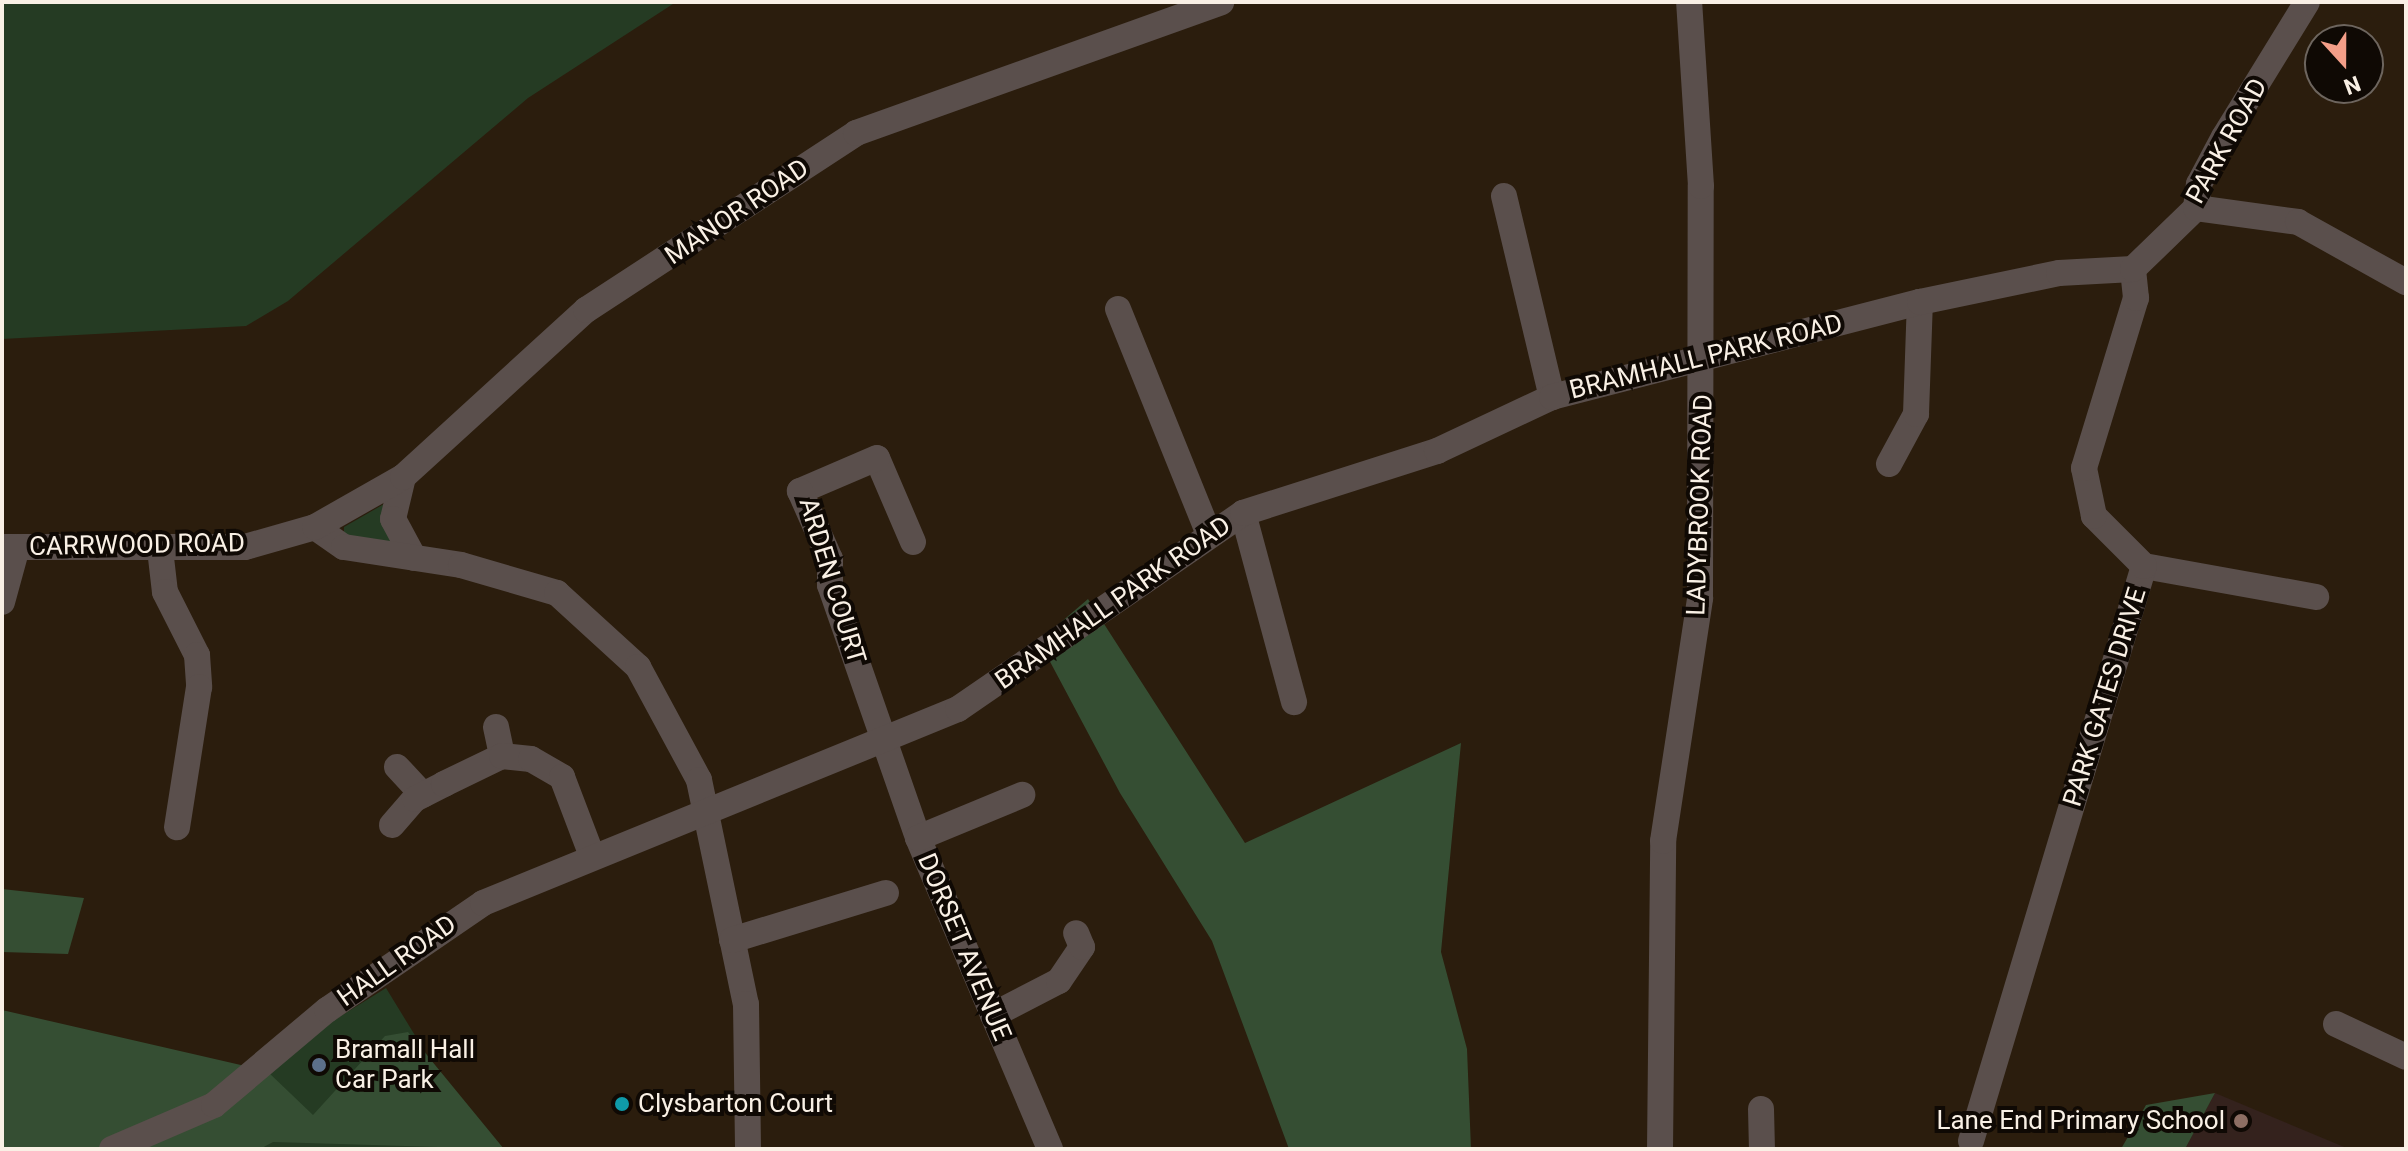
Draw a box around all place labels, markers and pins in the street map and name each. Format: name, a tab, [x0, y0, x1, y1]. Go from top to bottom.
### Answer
place label: Bramall Hall Car Park	[335, 1034, 475, 1096]
marker: Bramall Hall Car Park	[310, 1056, 328, 1074]
place label: Clysbarton Court	[638, 1088, 833, 1120]
marker: Clysbarton Court	[613, 1095, 631, 1113]
place label: Lane End Primary School	[1936, 1105, 2225, 1137]
marker: Lane End Primary School	[2232, 1112, 2250, 1130]

